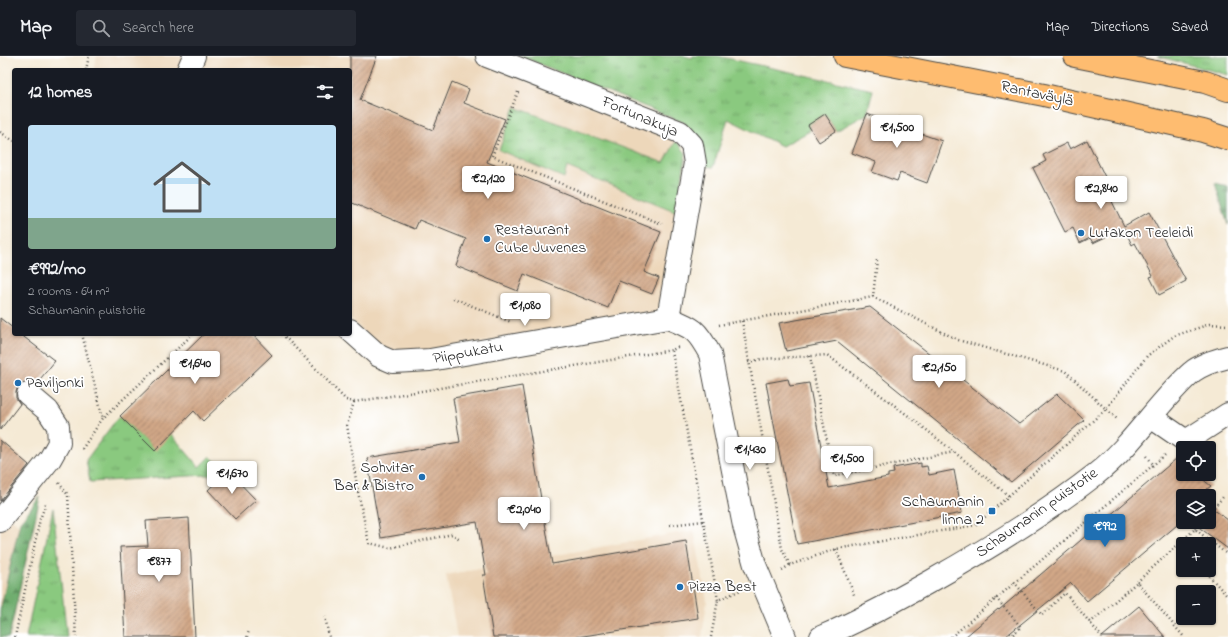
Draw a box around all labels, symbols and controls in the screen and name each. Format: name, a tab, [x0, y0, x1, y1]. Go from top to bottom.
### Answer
search box	[76, 10, 356, 46]
text: Map	[20, 14, 52, 41]
icon: search	[90, 17, 112, 39]
text: Search here	[122, 17, 194, 39]
text: Map	[1046, 17, 1069, 38]
text: Directions	[1091, 17, 1149, 38]
text: Saved	[1171, 17, 1208, 38]
street label: Rantaväylä	[999, 75, 1075, 113]
text: 12 homes	[28, 80, 92, 105]
icon: filters	[314, 81, 336, 103]
street label: Fortunakuja	[597, 90, 682, 144]
pin: €1,500	[864, 115, 930, 149]
text: €1,500	[880, 118, 914, 137]
icon: home	[146, 151, 218, 223]
pin: €2,120	[455, 166, 521, 200]
text: €2,120	[471, 169, 505, 188]
pin: €2,840	[1068, 176, 1134, 210]
text: €2,840	[1084, 179, 1118, 198]
place label: Restaurant Cube Juvenes	[495, 218, 586, 260]
place label: Lutakon Teeleidi	[1089, 221, 1193, 245]
marker: Lutakon Teeleidi	[1076, 228, 1086, 238]
marker: Restaurant Cube Juvenes	[482, 234, 492, 244]
text: €992/mo	[28, 257, 86, 282]
text: 2 rooms · 64 m²	[28, 282, 110, 301]
pin: €1,080	[492, 293, 558, 327]
text: €1,080	[509, 296, 541, 315]
text: Schaumanin puistotie	[28, 301, 145, 320]
street label: Piippukatu	[431, 335, 505, 371]
pin: €1,640	[162, 351, 228, 385]
text: €1,640	[179, 354, 211, 373]
pin: €2,150	[906, 355, 972, 389]
text: €2,150	[922, 358, 956, 377]
place label: Paviljonki	[26, 371, 84, 395]
marker: Paviljonki	[13, 378, 23, 388]
pin: €1,430	[717, 437, 783, 471]
text: €1,430	[734, 440, 766, 459]
map controls	[1176, 441, 1216, 625]
button: locate	[1176, 441, 1216, 481]
pin: €1,500	[814, 446, 880, 480]
text: €1,500	[830, 449, 864, 468]
place label: Sohvitar Bar & Bistro	[333, 456, 414, 498]
pin: €1,670	[199, 461, 265, 495]
street label: Schaumanin puistotie	[971, 461, 1104, 564]
text: €1,670	[216, 464, 248, 483]
marker: Sohvitar Bar & Bistro	[417, 472, 427, 482]
button: layers	[1176, 489, 1216, 529]
place label: Schaumanin linna 2	[902, 490, 984, 532]
pin: €2,040	[491, 497, 557, 531]
text: €2,040	[507, 500, 541, 519]
marker: Schaumanin linna 2	[987, 506, 997, 516]
pin: €992	[1081, 514, 1129, 548]
text: €992	[1093, 517, 1117, 536]
button: +	[1176, 537, 1216, 577]
pin: €877	[135, 549, 183, 583]
text: €877	[147, 552, 171, 571]
place label: Pizza Best	[688, 575, 757, 599]
marker: Pizza Best	[675, 582, 685, 592]
button: −	[1176, 585, 1216, 625]

